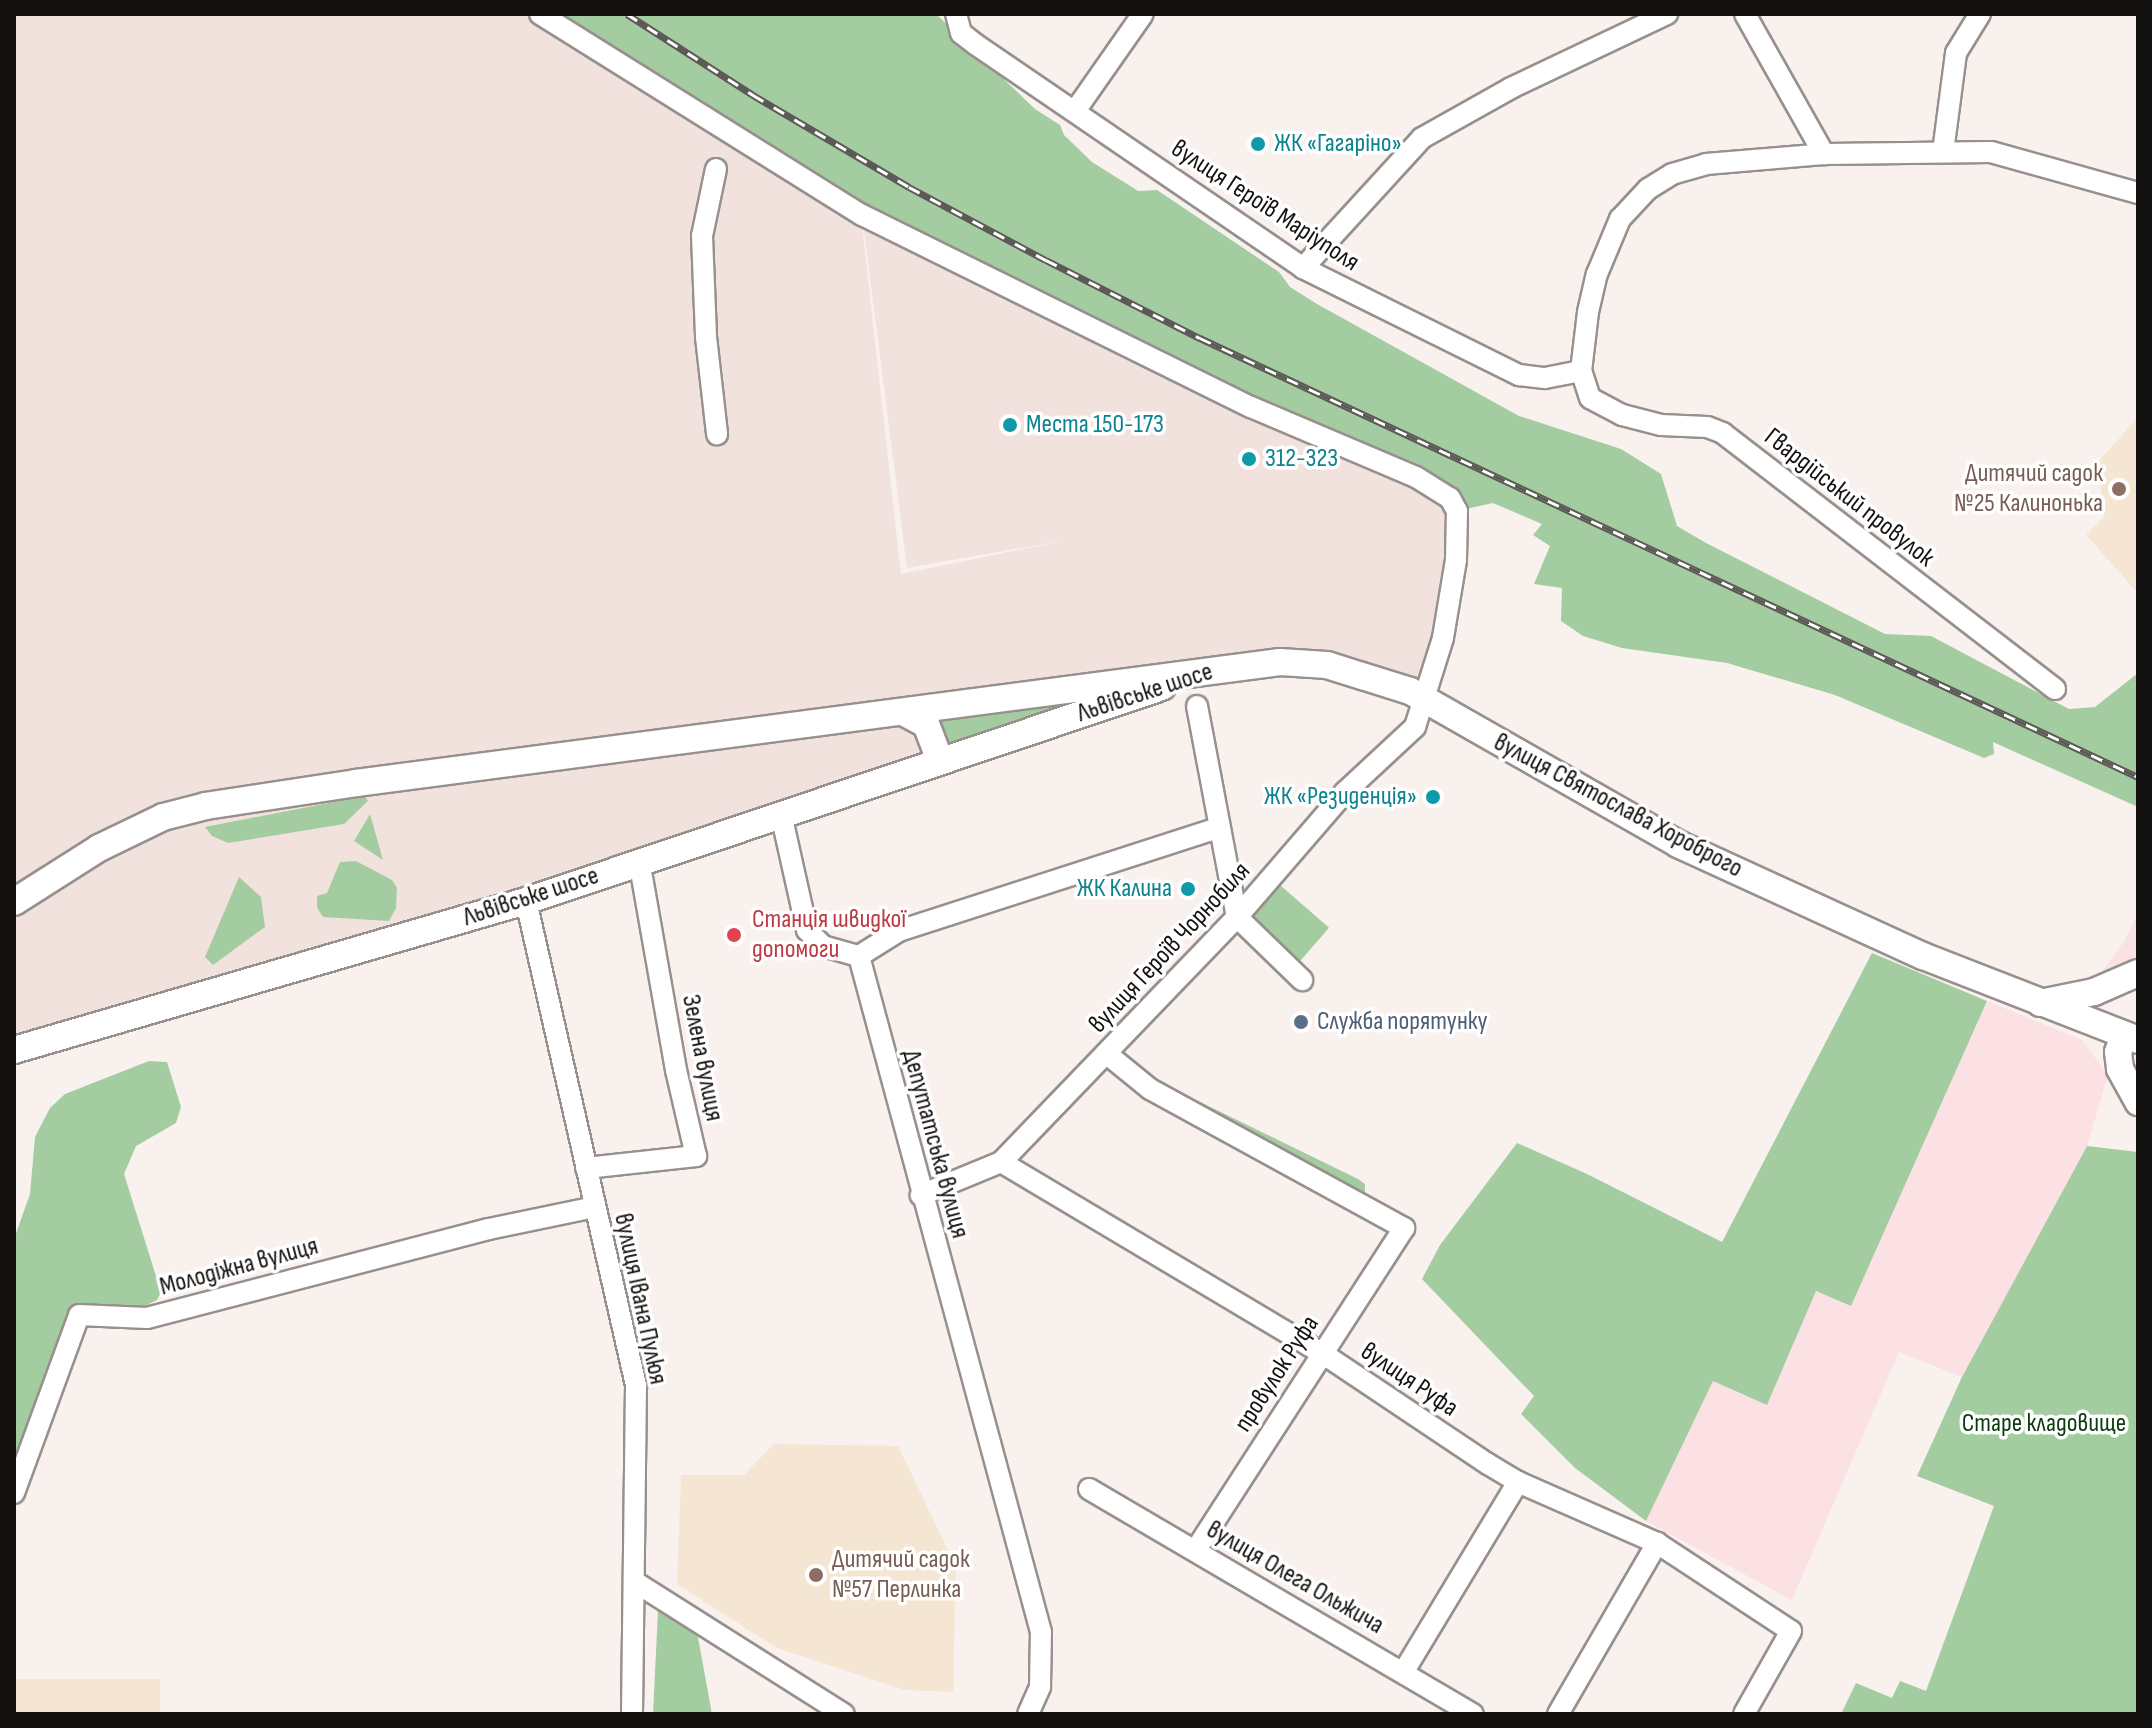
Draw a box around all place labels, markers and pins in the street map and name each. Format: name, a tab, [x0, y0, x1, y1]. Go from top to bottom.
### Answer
place label: ЖК «Гагаріно»	[1274, 128, 1402, 160]
marker: ЖК «Гагаріно»	[1249, 135, 1267, 153]
place label: Места 150-173	[1026, 409, 1164, 441]
marker: Места 150-173	[1001, 416, 1019, 434]
place label: 312-323	[1265, 443, 1338, 475]
marker: 312-323	[1240, 450, 1258, 468]
place label: Дитячий садок №25 Калинонька	[1954, 458, 2103, 520]
marker: Дитячий садок №25 Калинонька	[2110, 480, 2128, 498]
place label: ЖК «Резиденція»	[1264, 781, 1417, 813]
marker: ЖК «Резиденція»	[1424, 788, 1442, 806]
place label: ЖК Калина	[1077, 873, 1172, 905]
marker: ЖК Калина	[1179, 880, 1197, 898]
place label: Станція швидкої допомоги	[752, 904, 906, 966]
marker: Станція швидкої допомоги	[723, 924, 745, 946]
place label: Служба порятунку	[1317, 1006, 1488, 1038]
marker: Служба порятунку	[1292, 1013, 1310, 1031]
place label: Дитячий садок №57 Перлинка	[832, 1544, 970, 1606]
marker: Дитячий садок №57 Перлинка	[807, 1566, 825, 1584]

